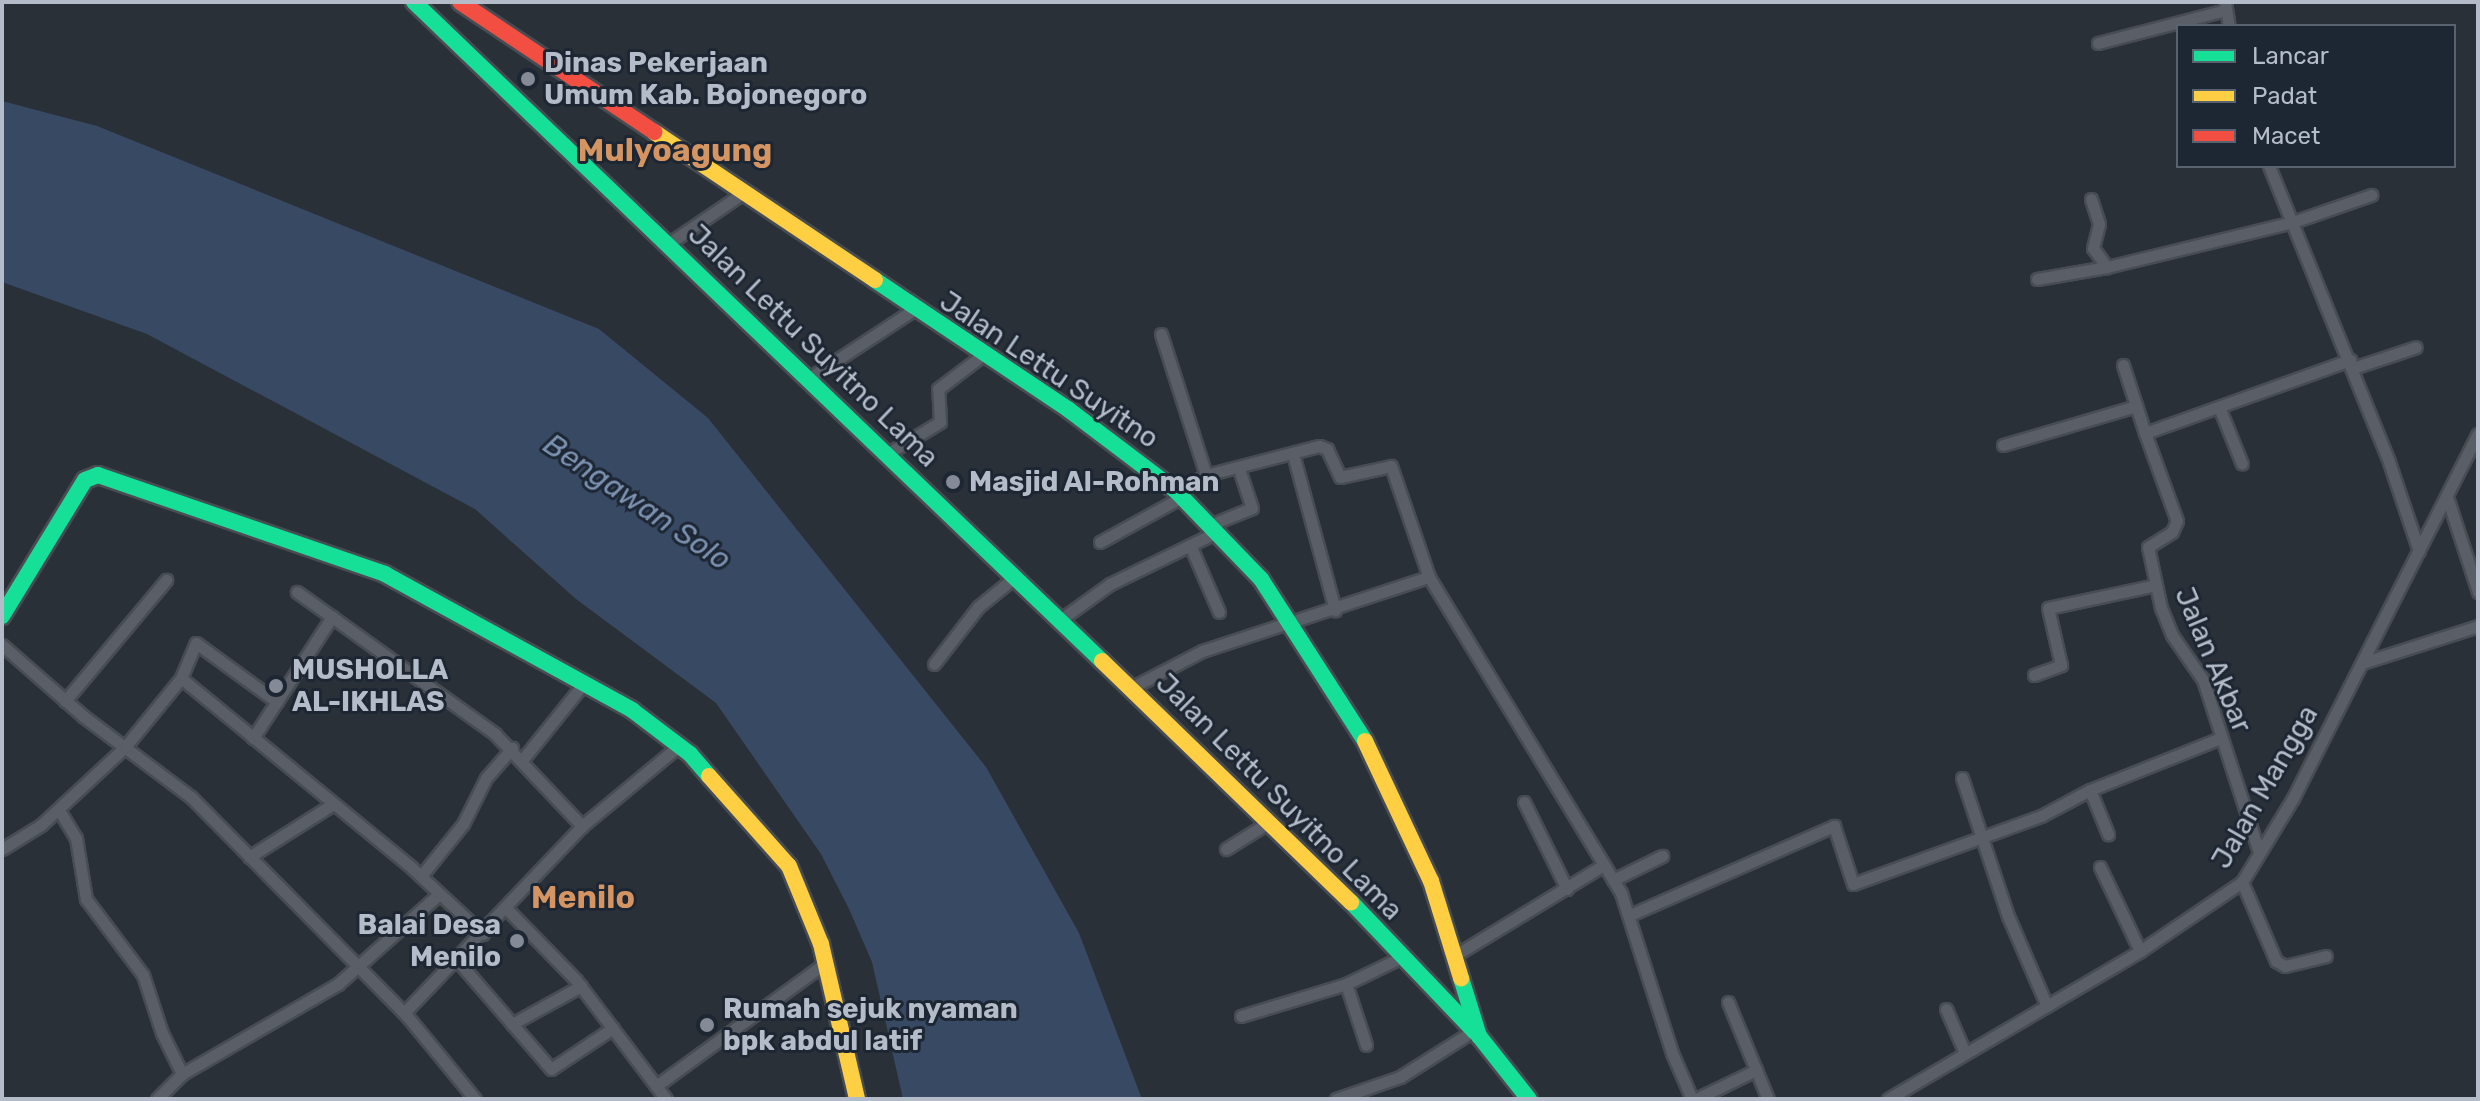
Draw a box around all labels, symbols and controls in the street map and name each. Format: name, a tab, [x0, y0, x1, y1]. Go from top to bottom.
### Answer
legend	[2176, 24, 2456, 168]
text: Lancar	[2252, 42, 2329, 70]
place label: Dinas Pekerjaan Umum Kab. Bojonegoro	[544, 46, 867, 112]
marker: Dinas Pekerjaan Umum Kab. Bojonegoro	[519, 70, 537, 88]
text: Padat	[2252, 82, 2317, 110]
text: Macet	[2252, 122, 2320, 150]
district label: Mulyoagung	[578, 131, 772, 169]
street label: Jalan Lettu Suyitno Lama	[681, 218, 945, 474]
street label: Jalan Lettu Suyitno	[933, 284, 1165, 456]
water label: Bengawan Solo	[537, 426, 737, 578]
place label: Masjid Al-Rohman	[969, 465, 1220, 499]
marker: Masjid Al-Rohman	[944, 473, 962, 491]
street label: Jalan Akbar	[2167, 582, 2259, 738]
place label: MUSHOLLA AL-IKHLAS	[292, 653, 448, 719]
street label: Jalan Lettu Suyitno Lama	[1149, 667, 1409, 927]
marker: MUSHOLLA AL-IKHLAS	[267, 677, 285, 695]
street label: Jalan Mangga	[2205, 699, 2325, 875]
district label: Menilo	[531, 878, 635, 916]
place label: Balai Desa Menilo	[358, 908, 501, 974]
marker: Balai Desa Menilo	[508, 932, 526, 950]
place label: Rumah sejuk nyaman bpk abdul latif	[723, 992, 1018, 1058]
marker: Rumah sejuk nyaman bpk abdul latif	[698, 1016, 716, 1034]

